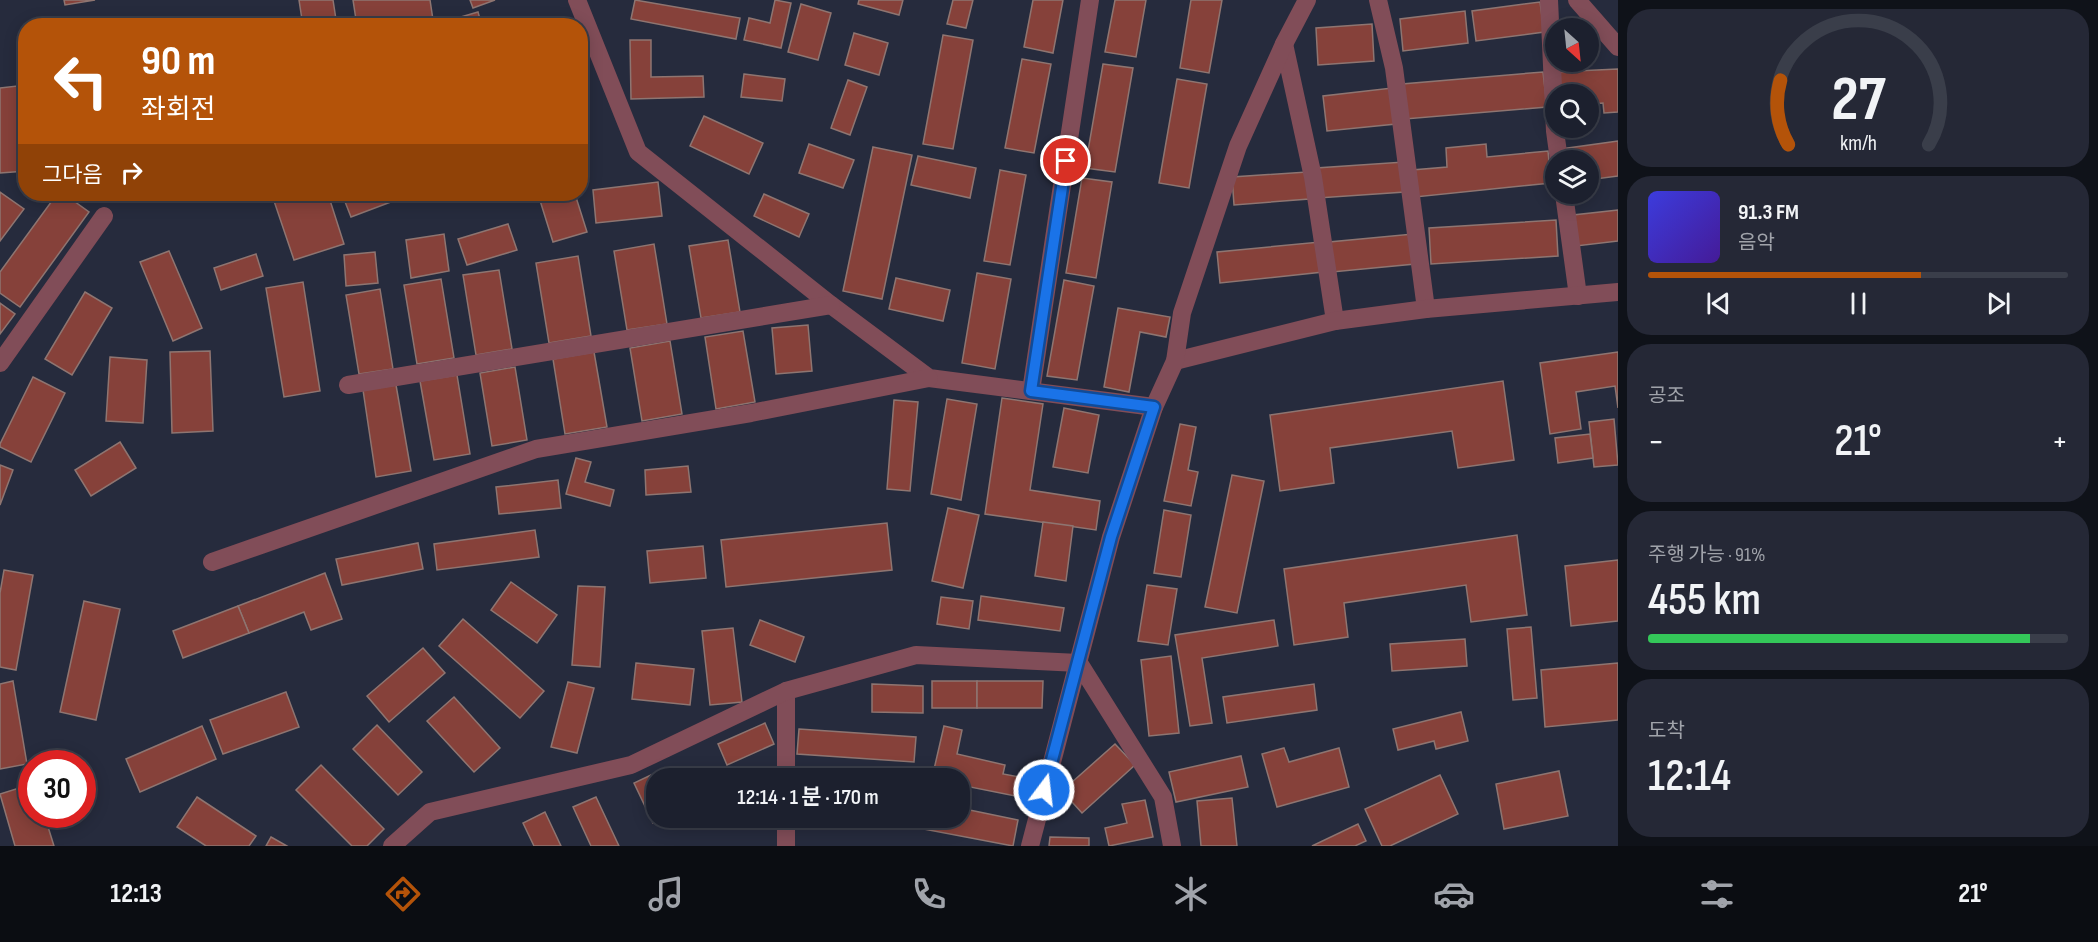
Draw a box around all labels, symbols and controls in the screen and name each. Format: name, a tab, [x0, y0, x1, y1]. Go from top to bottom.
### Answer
north arrow	[1545, 18, 1599, 72]
map controls	[1545, 18, 1599, 204]
text: 90 m	[141, 36, 215, 87]
icon: left	[42, 42, 120, 120]
text: 27	[1831, 63, 1886, 138]
button: search	[1545, 84, 1599, 138]
text: 좌회전	[141, 94, 216, 126]
text: km/h	[1839, 132, 1877, 157]
pin	[1040, 135, 1091, 186]
icon: arrive	[1049, 144, 1082, 177]
button: layers	[1545, 150, 1599, 204]
icon: right	[115, 156, 148, 189]
text: 그다음	[42, 162, 103, 189]
text: 91.3 FM	[1738, 199, 1799, 226]
text: 음악	[1738, 231, 1775, 255]
icon: previous	[1702, 287, 1735, 320]
icon: pause	[1842, 287, 1875, 320]
icon: next	[1982, 287, 2015, 320]
text: 공조	[1648, 384, 1685, 408]
text: 21°	[1834, 414, 1882, 469]
text: −	[1648, 422, 1664, 462]
text: +	[2052, 422, 2068, 462]
text: 주행 가능 · 91%	[1648, 543, 1765, 567]
text: 455 km	[1648, 573, 1761, 628]
text: 도착	[1648, 719, 1685, 743]
text: 12:14	[1648, 749, 1731, 804]
speed limit sign: 30	[18, 750, 96, 828]
position arrow	[1012, 758, 1076, 822]
text: 12:14 · 1 분 · 170 m	[737, 784, 879, 811]
icon: directions	[382, 873, 424, 915]
icon: music	[645, 873, 687, 915]
icon: phone	[908, 873, 950, 915]
icon: climate	[1170, 873, 1212, 915]
icon: car	[1433, 873, 1475, 915]
icon: filters	[1696, 873, 1738, 915]
text: 12:13	[110, 878, 162, 910]
text: 21°	[1958, 878, 1988, 910]

